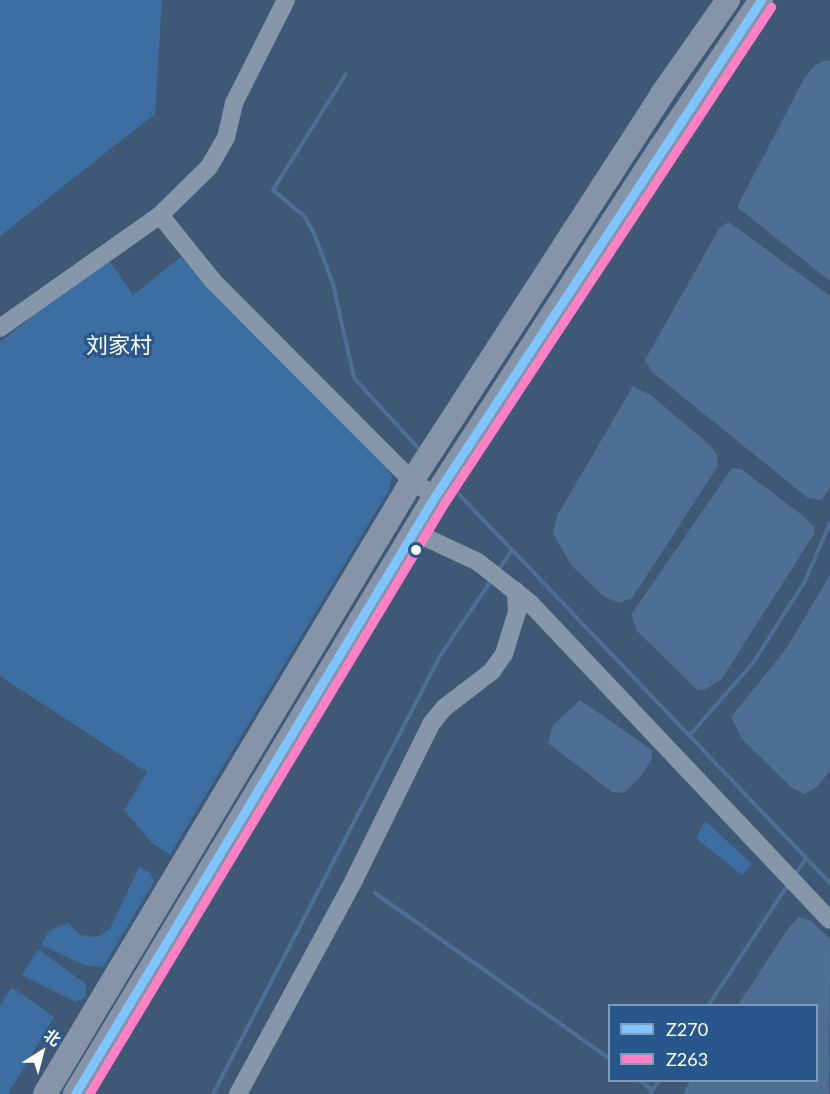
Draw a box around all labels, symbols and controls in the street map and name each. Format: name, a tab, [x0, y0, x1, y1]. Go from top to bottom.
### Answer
district label: 刘家村	[86, 332, 152, 358]
unlabelled marker	[410, 544, 422, 556]
legend	[608, 1004, 818, 1082]
text: Z270	[666, 1018, 708, 1040]
north arrow	[12, 1022, 72, 1082]
text: 北	[41, 1025, 65, 1049]
text: Z263	[666, 1048, 708, 1070]

